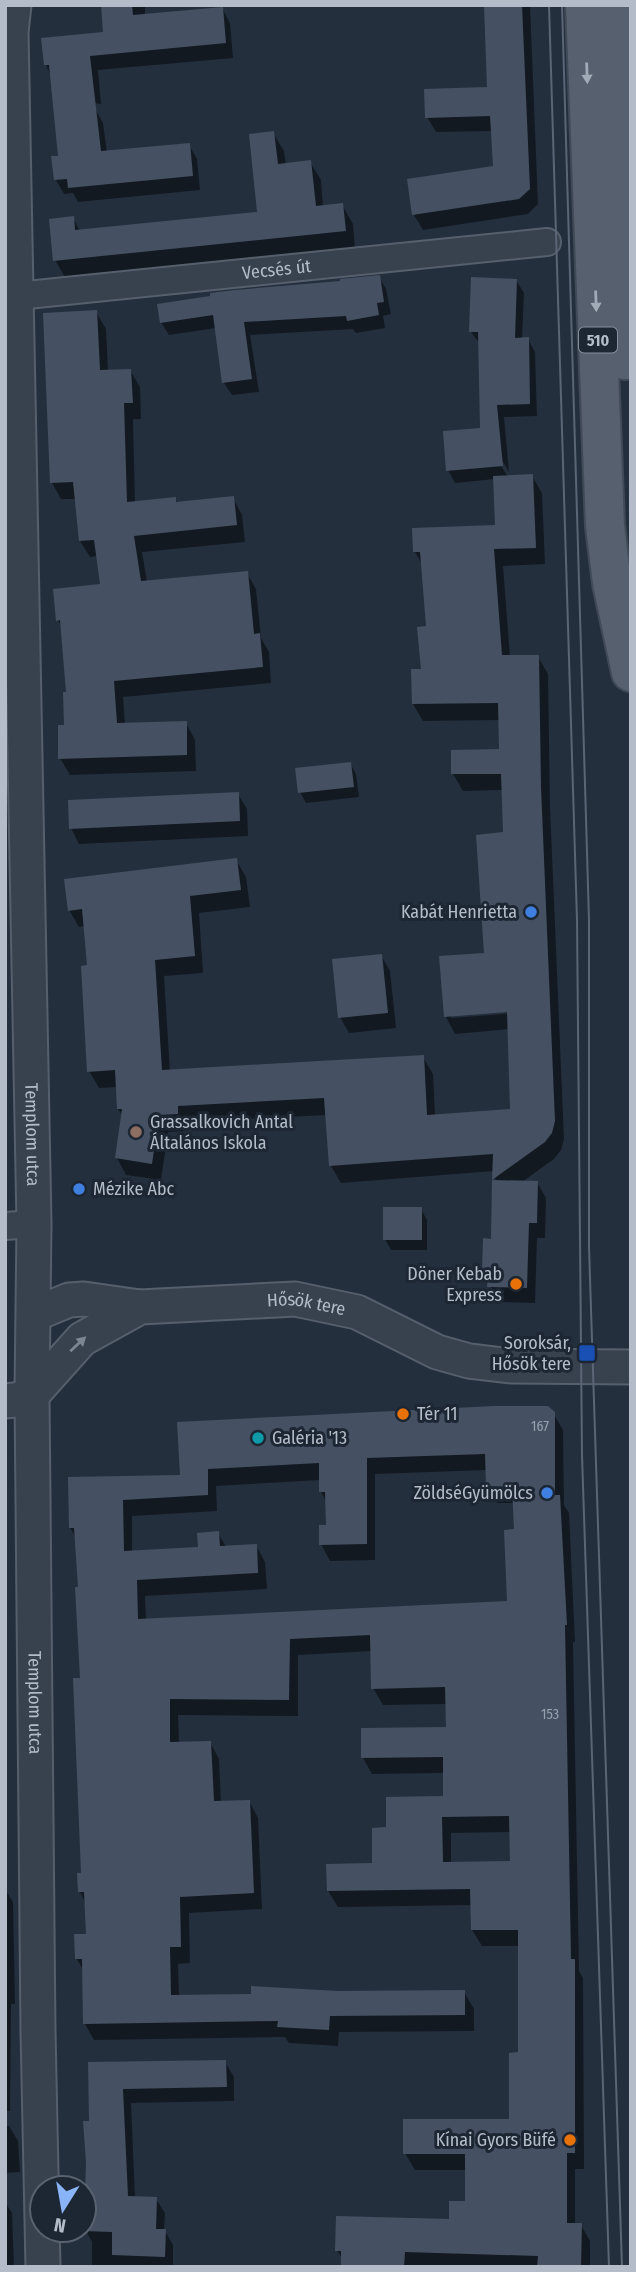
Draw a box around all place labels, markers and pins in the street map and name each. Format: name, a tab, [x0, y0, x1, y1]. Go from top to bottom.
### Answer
place label: Kabát Henrietta	[401, 901, 517, 923]
marker: Kabát Henrietta	[523, 904, 539, 920]
place label: Grassalkovich Antal Általános Iskola	[150, 1111, 293, 1154]
marker: Grassalkovich Antal Általános Iskola	[128, 1124, 144, 1140]
place label: Mézike Abc	[93, 1178, 175, 1200]
marker: Mézike Abc	[71, 1181, 87, 1197]
place label: Döner Kebab Express	[407, 1263, 502, 1306]
marker: Döner Kebab Express	[508, 1276, 524, 1292]
place label: Soroksár, Hősök tere	[492, 1332, 571, 1375]
marker: Soroksár, Hősök tere	[577, 1343, 597, 1363]
place label: Tér 11	[417, 1403, 458, 1425]
marker: Tér 11	[395, 1406, 411, 1422]
place label: Galéria '13	[272, 1427, 347, 1449]
marker: Galéria '13	[250, 1430, 266, 1446]
place label: ZöldséGyümölcs	[413, 1482, 533, 1504]
marker: ZöldséGyümölcs	[539, 1485, 555, 1501]
place label: Kínai Gyors Büfé	[436, 2129, 556, 2151]
marker: Kínai Gyors Büfé	[562, 2132, 578, 2148]

